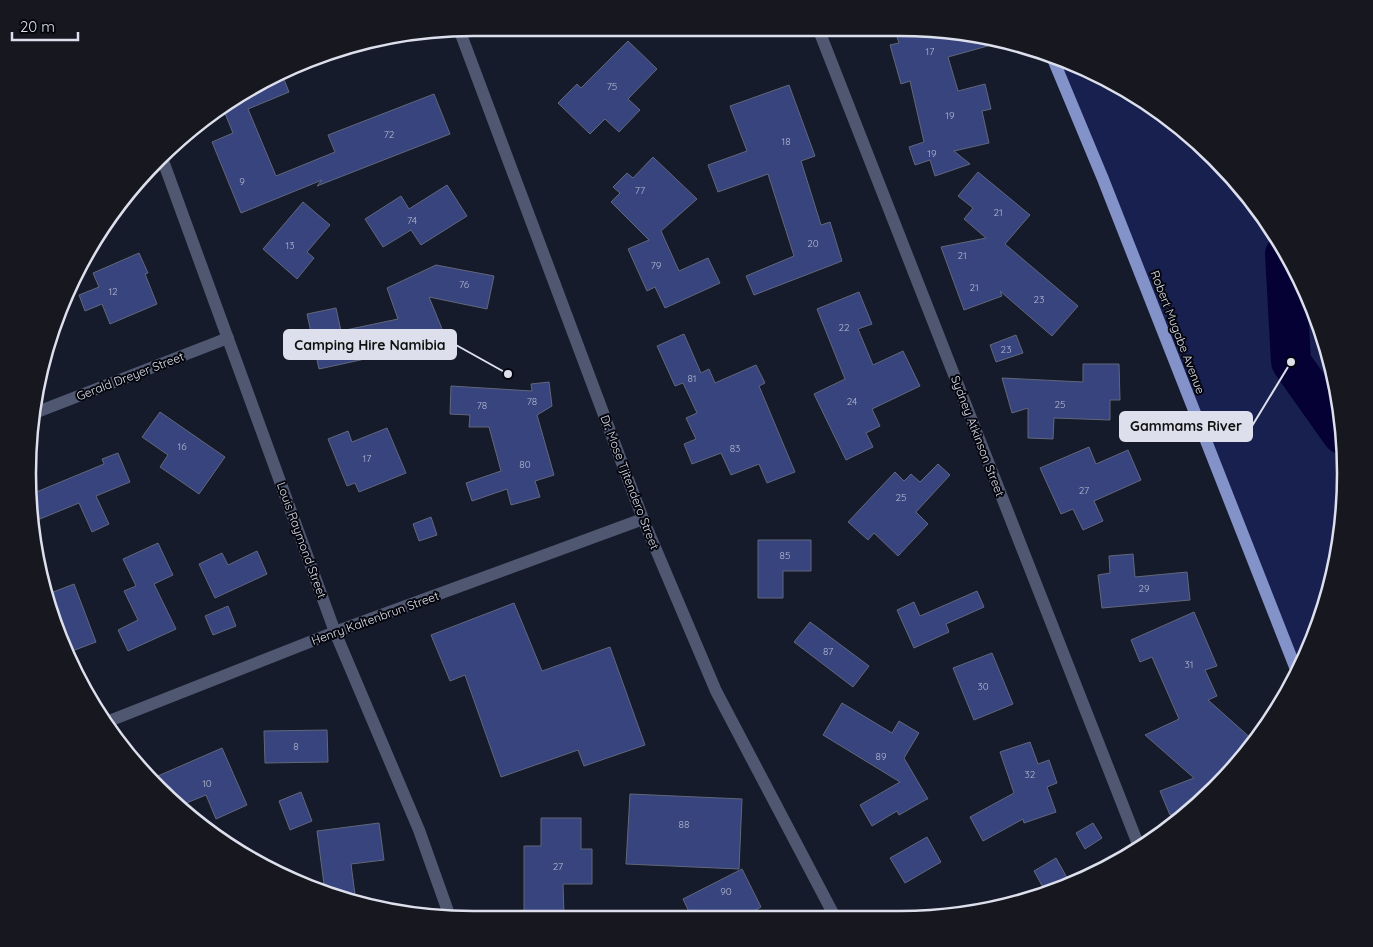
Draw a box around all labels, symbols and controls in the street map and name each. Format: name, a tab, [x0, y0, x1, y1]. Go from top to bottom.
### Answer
scale bar	[12, 10, 79, 42]
text: 20 m	[20, 17, 55, 36]
house number: 17	[926, 45, 934, 58]
house number: 75	[607, 80, 617, 93]
house number: 19	[945, 109, 955, 122]
house number: 72	[384, 128, 395, 141]
house number: 18	[781, 135, 791, 148]
house number: 19	[927, 147, 937, 160]
house number: 9	[239, 175, 245, 188]
house number: 77	[635, 184, 645, 197]
house number: 21	[993, 206, 1003, 219]
house number: 74	[407, 214, 417, 227]
house number: 20	[807, 237, 819, 250]
house number: 13	[286, 239, 294, 252]
house number: 21	[957, 249, 967, 262]
house number: 79	[651, 259, 662, 272]
street label: Robert Mugabe Avenue	[1148, 268, 1209, 396]
house number: 76	[459, 278, 470, 291]
house number: 21	[969, 281, 979, 294]
house number: 12	[108, 285, 118, 298]
house number: 23	[1034, 293, 1044, 306]
house number: 22	[838, 321, 850, 334]
callout: Camping Hire Namibia	[284, 330, 456, 359]
text: Camping Hire Namibia	[294, 336, 446, 354]
house number: 23	[1001, 343, 1011, 356]
street label: Gerald Dreyer Street	[74, 349, 186, 403]
house number: 81	[687, 372, 697, 385]
street label: Sydney Atkinson Street	[948, 374, 1008, 498]
house number: 78	[527, 395, 537, 408]
house number: 24	[847, 395, 857, 408]
house number: 25	[1055, 398, 1066, 411]
house number: 78	[477, 399, 487, 412]
callout: Gammams River	[1120, 412, 1252, 441]
street label: Dr. Mose Tjitendero Street	[597, 413, 663, 551]
text: Gammams River	[1130, 417, 1242, 435]
house number: 16	[177, 440, 187, 453]
house number: 83	[730, 442, 740, 455]
house number: 17	[363, 452, 371, 465]
house number: 80	[519, 458, 531, 471]
street label: Louis Raymond Street	[274, 480, 330, 600]
house number: 27	[1079, 484, 1089, 497]
house number: 25	[896, 491, 907, 504]
house number: 85	[780, 549, 790, 562]
house number: 29	[1138, 582, 1150, 595]
street label: Henry Kaltenbrun Street	[309, 588, 441, 648]
house number: 87	[823, 645, 833, 658]
house number: 31	[1185, 658, 1193, 671]
house number: 30	[977, 680, 989, 693]
house number: 8	[293, 740, 299, 753]
house number: 89	[876, 750, 887, 763]
house number: 32	[1025, 768, 1036, 781]
house number: 10	[202, 777, 212, 790]
house number: 88	[679, 818, 689, 831]
house number: 27	[553, 860, 563, 873]
house number: 90	[720, 885, 732, 898]

